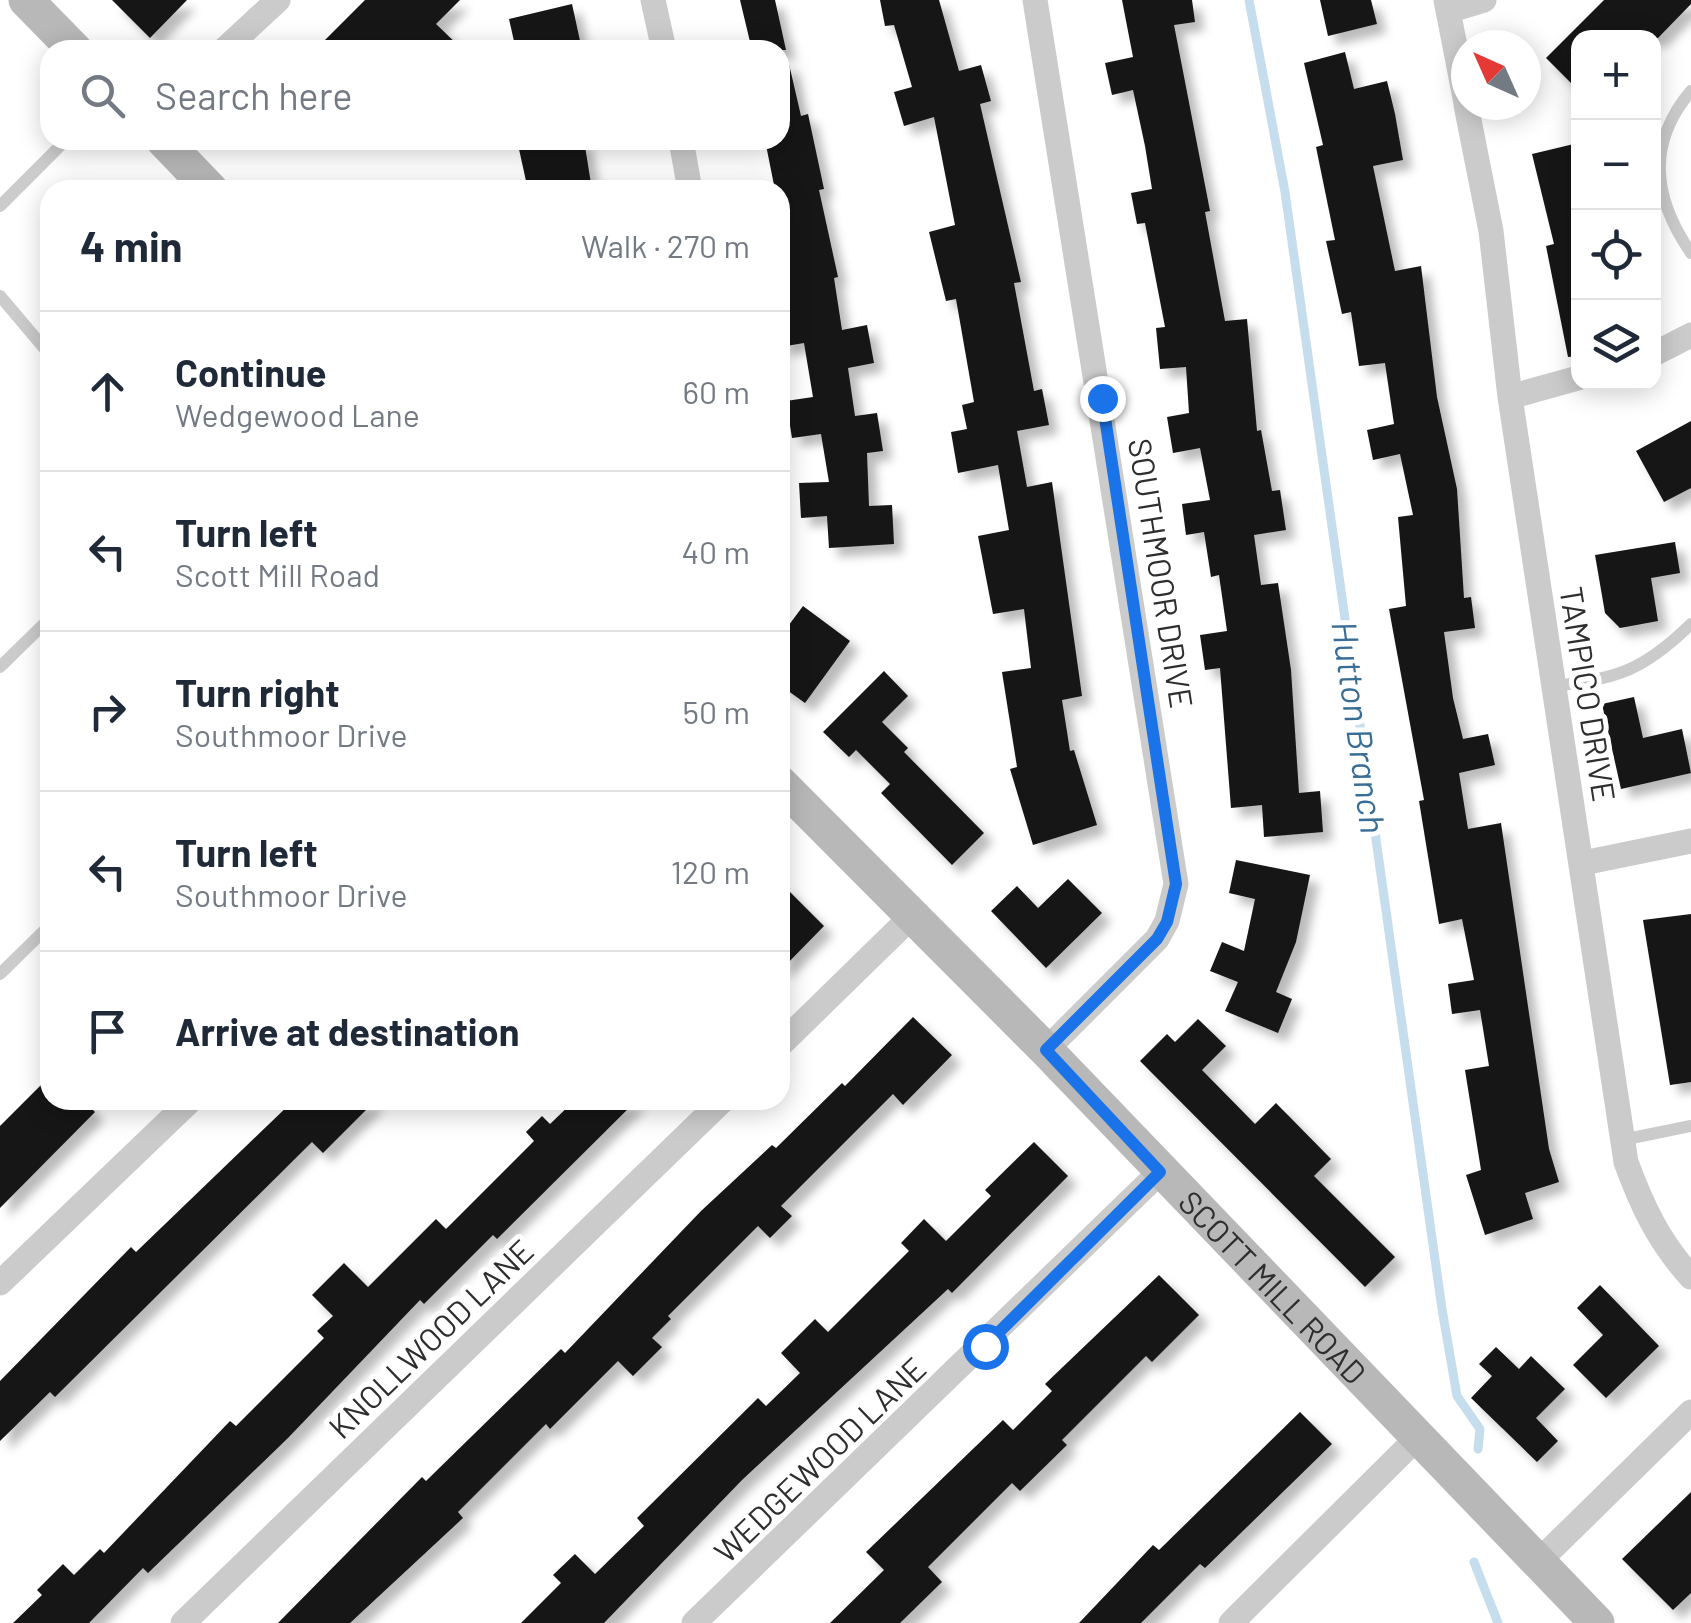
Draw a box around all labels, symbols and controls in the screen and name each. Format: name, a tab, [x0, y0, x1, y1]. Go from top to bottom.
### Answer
north arrow	[1451, 30, 1541, 120]
map controls	[1571, 30, 1661, 390]
button: +	[1571, 30, 1661, 120]
search box	[40, 40, 790, 150]
icon: search	[75, 68, 130, 123]
text: Search here	[155, 72, 353, 118]
button: −	[1571, 120, 1661, 210]
button: locate	[1571, 210, 1661, 300]
text: 4 min	[80, 220, 183, 270]
text: Walk · 270 m	[581, 226, 750, 264]
button: layers	[1571, 300, 1661, 390]
text: Continue	[175, 349, 326, 395]
icon: ahead	[80, 364, 135, 419]
text: 60 m	[683, 372, 750, 410]
route end	[1080, 376, 1126, 422]
text: Wedgewood Lane	[175, 395, 420, 433]
street label: SOUTHMOOR DRIVE	[1122, 435, 1202, 711]
text: Turn left	[175, 509, 318, 555]
icon: left	[80, 524, 135, 579]
text: 40 m	[681, 532, 750, 570]
text: Scott Mill Road	[175, 555, 380, 593]
street label: TAMPICO DRIVE	[1553, 584, 1625, 804]
water label: Hutton Branch	[1324, 618, 1396, 836]
text: Turn right	[175, 669, 340, 715]
icon: right	[80, 684, 135, 739]
text: 50 m	[683, 692, 750, 730]
text: Southmoor Drive	[175, 715, 408, 753]
text: Turn left	[175, 829, 318, 875]
icon: left	[80, 844, 135, 899]
text: 120 m	[671, 852, 750, 890]
text: Southmoor Drive	[175, 875, 408, 913]
icon: arrive	[80, 1004, 135, 1059]
text: Arrive at destination	[175, 1008, 520, 1054]
street label: SCOTT MILL ROAD	[1172, 1182, 1375, 1391]
street label: KNOLLWOOD LANE	[320, 1231, 540, 1445]
route start	[963, 1324, 1009, 1370]
street label: WEDGEWOOD LANE	[705, 1348, 933, 1570]

